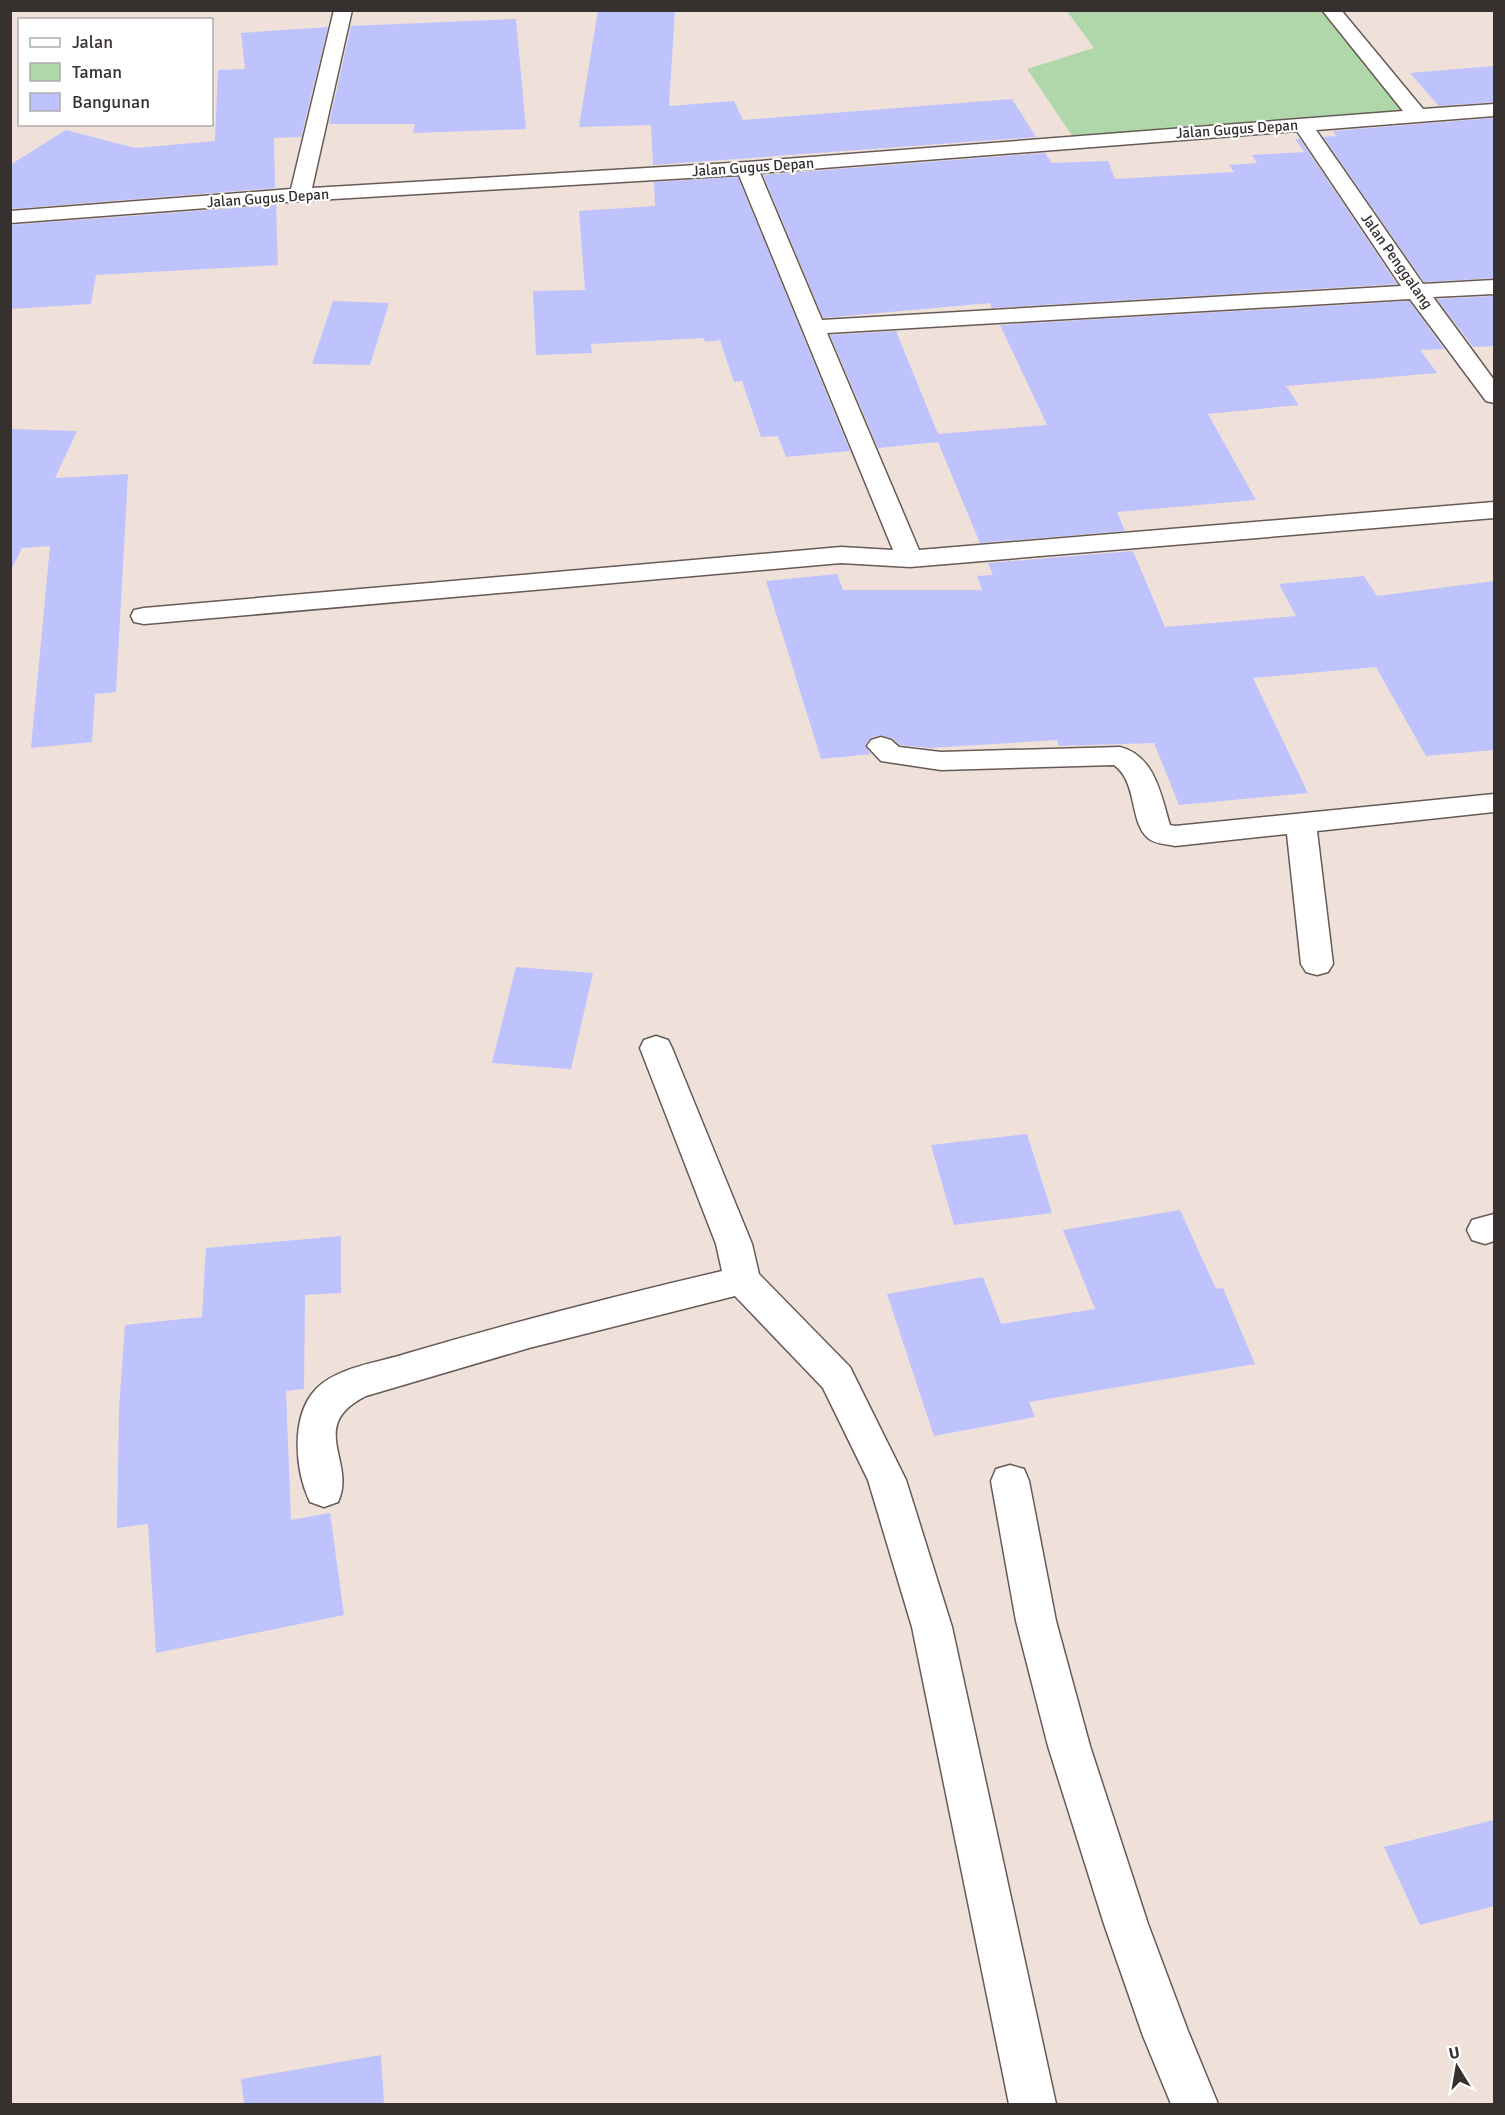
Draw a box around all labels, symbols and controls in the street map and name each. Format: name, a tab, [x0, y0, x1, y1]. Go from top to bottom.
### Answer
legend	[18, 18, 213, 126]
text: Jalan	[72, 31, 113, 53]
text: Taman	[72, 61, 122, 83]
text: Bangunan	[72, 91, 150, 113]
street label: Jalan Gugus Depan	[1175, 116, 1299, 142]
street label: Jalan Gugus Depan	[691, 154, 815, 180]
street label: Jalan Gugus Depan	[206, 185, 330, 211]
street label: Jalan Penggalang	[1357, 210, 1437, 312]
north arrow	[1427, 2037, 1487, 2097]
text: U	[1447, 2042, 1462, 2064]

